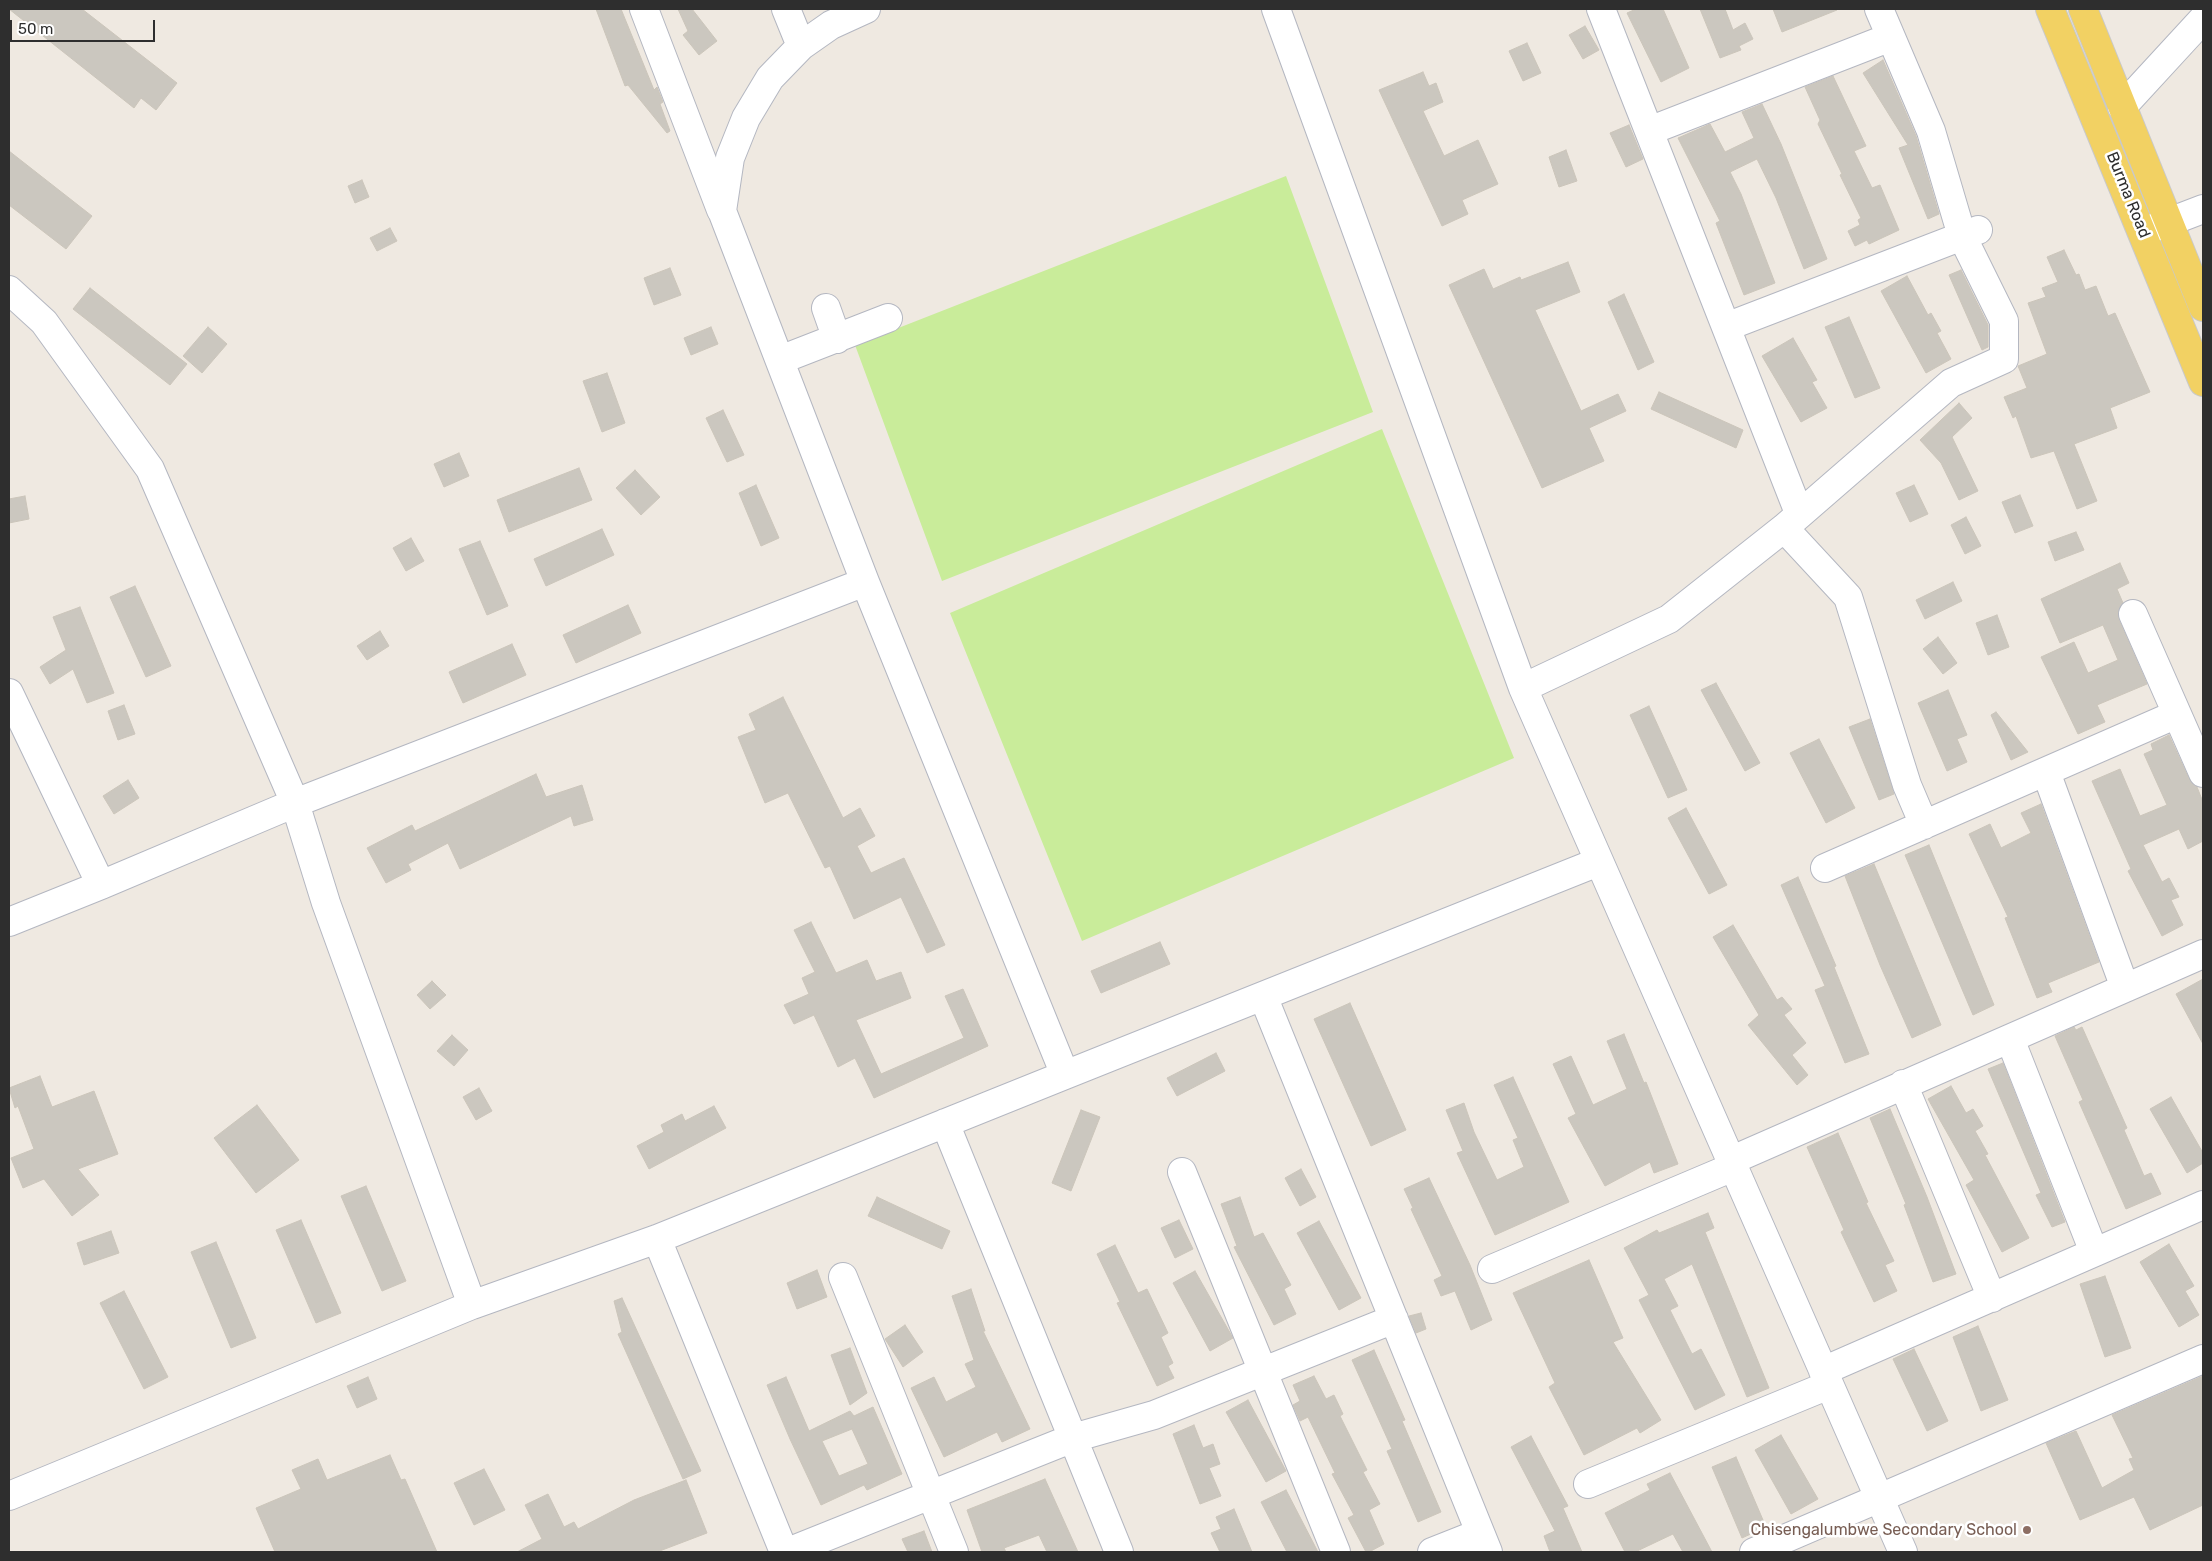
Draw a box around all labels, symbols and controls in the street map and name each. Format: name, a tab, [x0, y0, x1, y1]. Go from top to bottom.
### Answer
scale bar	[12, 10, 158, 42]
text: 50 m	[18, 20, 53, 38]
street label: Burma Road	[2102, 149, 2154, 241]
place label: Chisengalumbwe Secondary School	[1750, 1520, 2017, 1540]
marker: Chisengalumbwe Secondary School	[2021, 1524, 2033, 1536]

